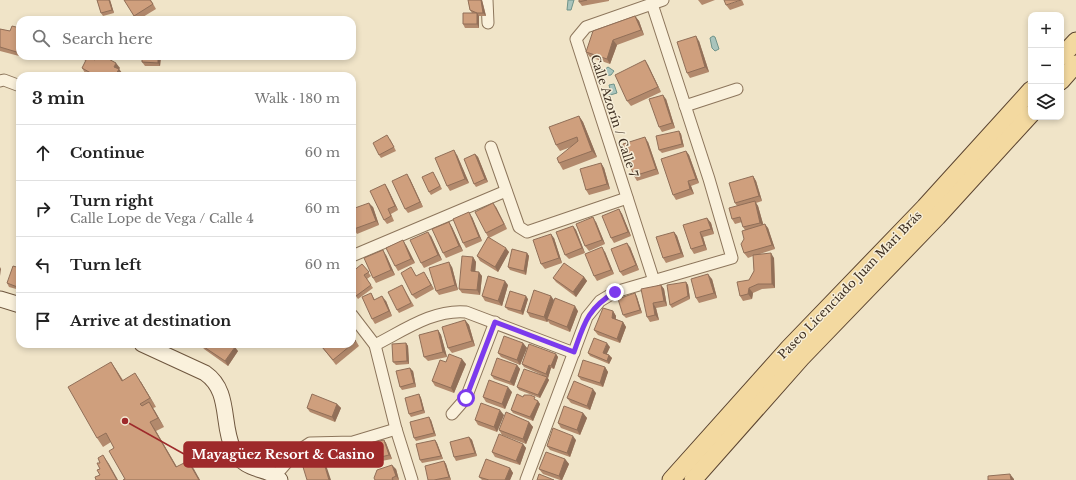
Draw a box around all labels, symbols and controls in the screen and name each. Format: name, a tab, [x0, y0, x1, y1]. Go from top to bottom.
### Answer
map controls	[1028, 12, 1064, 120]
button: +	[1028, 12, 1064, 48]
search box	[16, 16, 356, 60]
icon: search	[30, 27, 52, 49]
text: Search here	[62, 29, 153, 48]
button: −	[1028, 48, 1064, 84]
street label: Calle Azorín / Calle 7	[588, 53, 642, 180]
button: layers	[1028, 84, 1064, 120]
text: 3 min	[32, 88, 85, 109]
text: Walk · 180 m	[255, 90, 340, 107]
icon: ahead	[32, 142, 54, 164]
text: Continue	[70, 143, 145, 162]
text: 60 m	[305, 144, 340, 161]
text: Turn right	[70, 191, 153, 210]
icon: right	[32, 198, 54, 220]
text: 60 m	[305, 200, 340, 217]
street label: Paseo Licenciado Juan Mari Brás	[775, 207, 925, 362]
text: Calle Lope de Vega / Calle 4	[70, 210, 254, 227]
icon: left	[32, 254, 54, 276]
text: Turn left	[70, 255, 141, 274]
text: 60 m	[305, 256, 340, 273]
route end	[606, 283, 624, 301]
icon: arrive	[32, 310, 54, 332]
text: Arrive at destination	[70, 311, 231, 330]
route start	[457, 389, 475, 407]
callout: Mayagüez Resort & Casino	[184, 442, 383, 467]
text: Mayagüez Resort & Casino	[192, 446, 375, 463]

